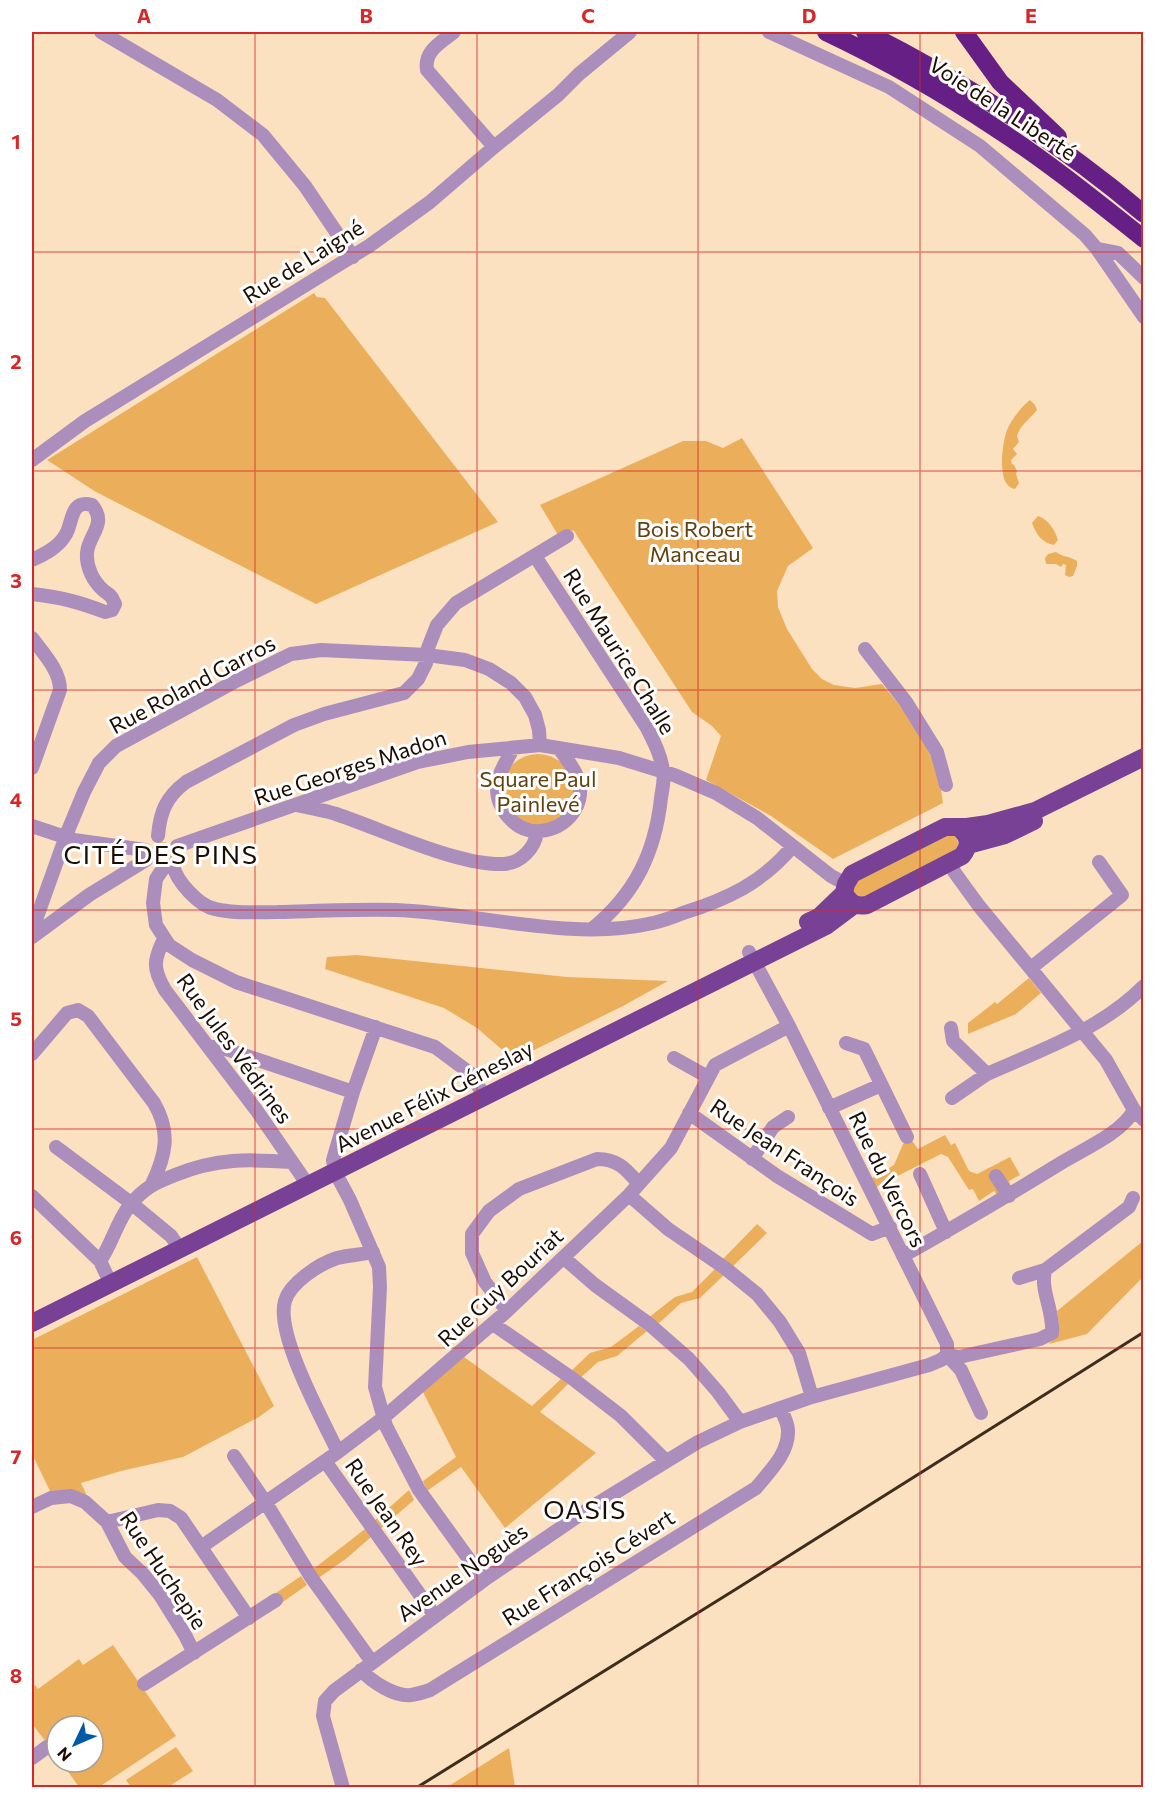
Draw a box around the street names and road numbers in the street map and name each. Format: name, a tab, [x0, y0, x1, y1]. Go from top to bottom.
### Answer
street label: Voie de la Liberté	[924, 50, 1082, 166]
street label: Rue de Laigné	[238, 213, 368, 309]
street label: Rue Maurice Challe	[558, 563, 682, 739]
street label: Rue Roland Garros	[104, 629, 280, 739]
street label: Rue Georges Madon	[250, 723, 450, 811]
street label: Rue Jules Védrines	[171, 968, 299, 1128]
street label: Avenue Félix Géneslay	[330, 1034, 538, 1158]
street label: Rue Jean François	[705, 1092, 865, 1212]
street label: Rue du Vercors	[843, 1107, 933, 1251]
street label: Rue Guy Bouriat	[432, 1222, 568, 1352]
street label: Rue Jean Rey	[340, 1453, 434, 1571]
street label: Rue François Cévert	[497, 1503, 679, 1631]
street label: Rue Huchepie	[115, 1506, 213, 1634]
street label: Avenue Noguès	[392, 1517, 532, 1627]

